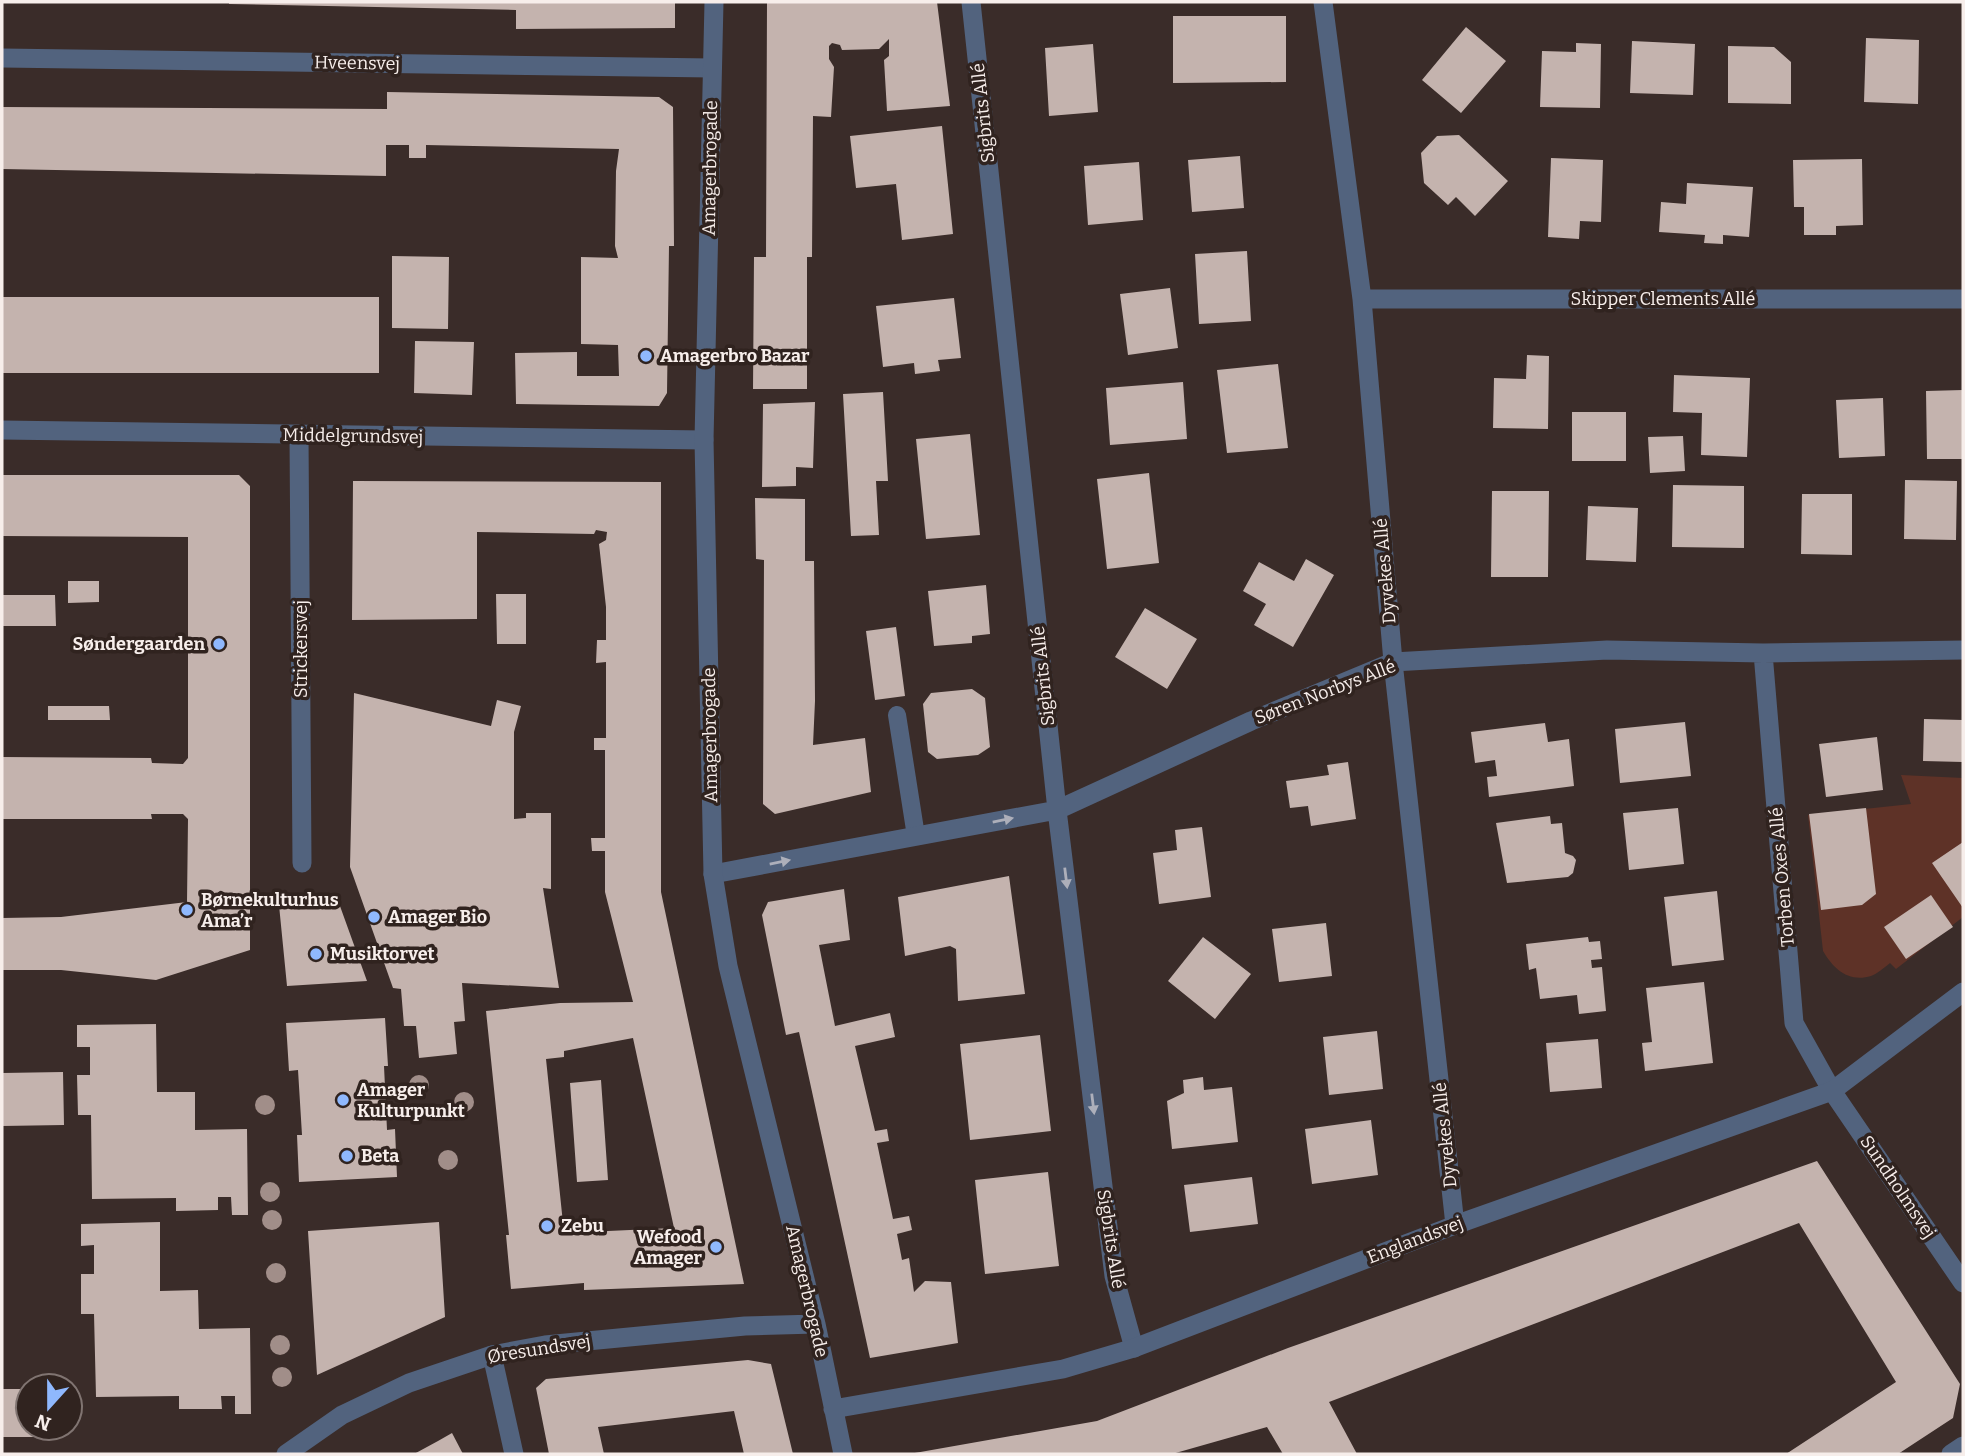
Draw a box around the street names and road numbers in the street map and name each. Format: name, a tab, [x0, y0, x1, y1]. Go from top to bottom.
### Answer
street label: Hveensvej	[314, 51, 400, 75]
street label: Sigbrits Allé	[967, 62, 999, 164]
street label: Amagerbrogade	[698, 100, 722, 236]
street label: Skipper Clements Allé	[1571, 288, 1755, 310]
street label: Middelgrundsvej	[283, 424, 423, 448]
street label: Dyvekes Allé	[1369, 517, 1401, 625]
street label: Strickersvej	[290, 600, 312, 698]
street label: Sigbrits Allé	[1027, 625, 1059, 727]
street label: Søren Norbys Allé	[1251, 655, 1399, 729]
street label: Amagerbrogade	[698, 667, 722, 803]
street label: Torben Oxes Allé	[1765, 806, 1799, 948]
street label: Dyvekes Allé	[1429, 1081, 1461, 1189]
street label: Sundholmsvej	[1855, 1131, 1941, 1243]
street label: Sigbrits Allé	[1092, 1188, 1130, 1290]
street label: Englandsvej	[1364, 1212, 1466, 1268]
street label: Amagerbrogade	[781, 1223, 833, 1359]
street label: Øresundsvej	[486, 1330, 592, 1368]

